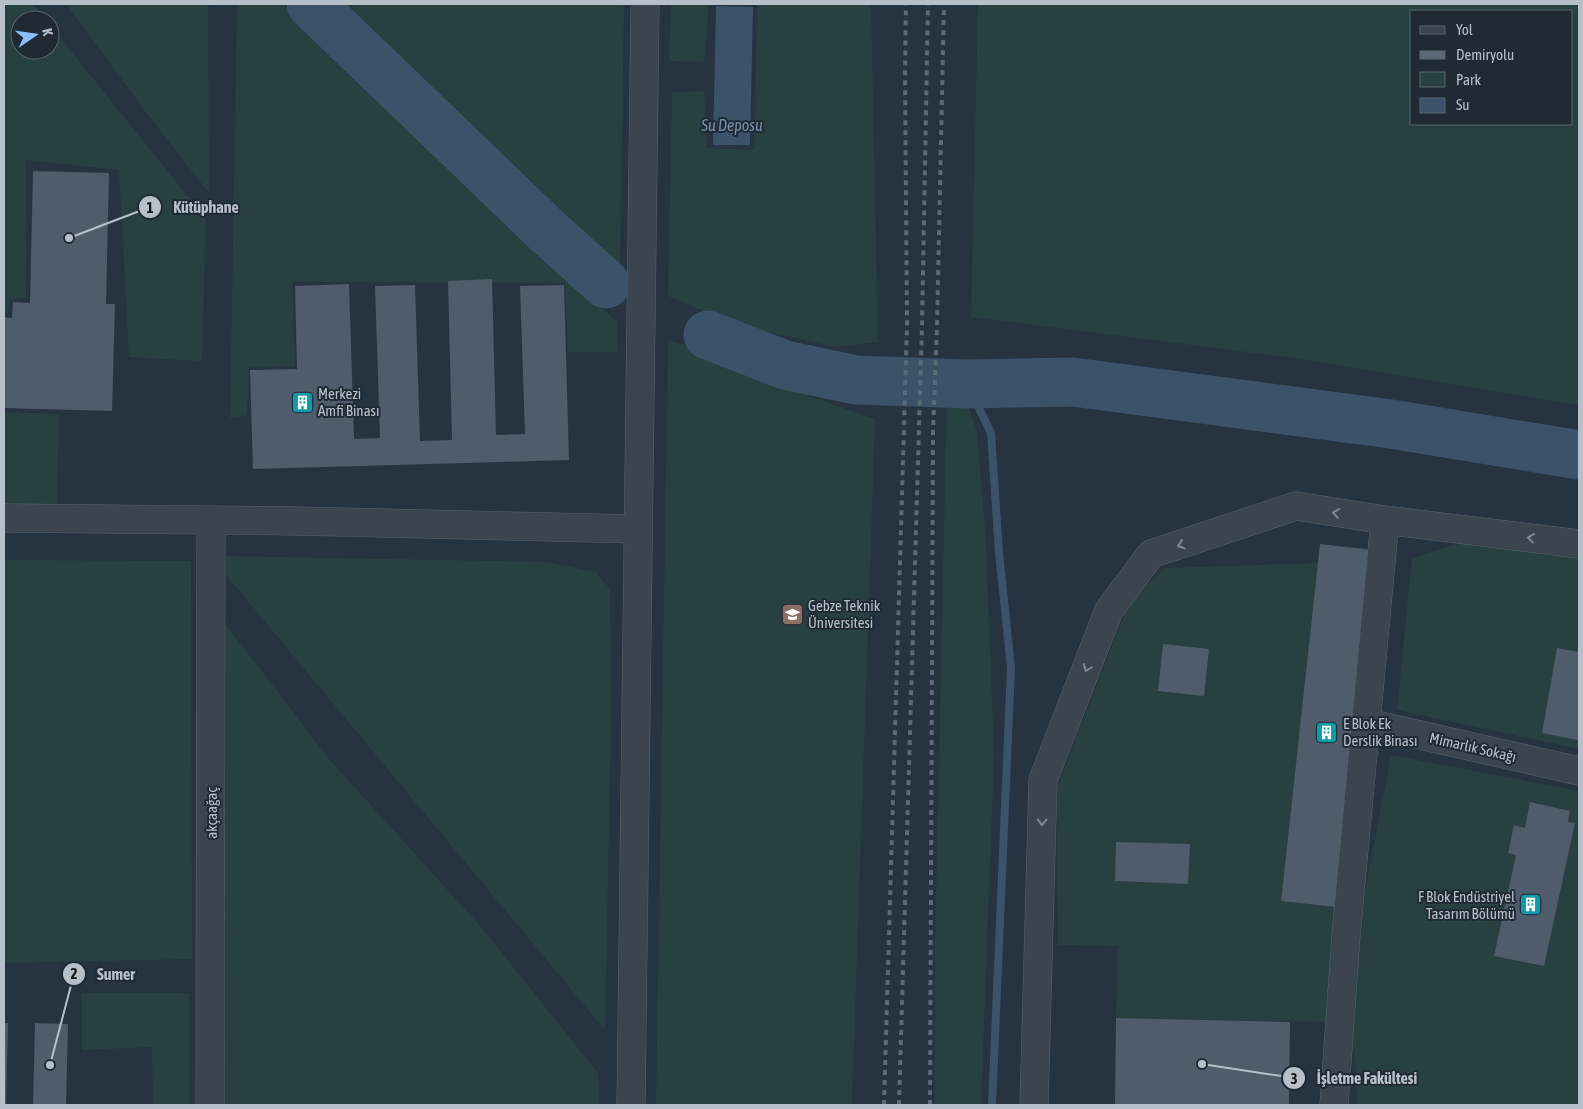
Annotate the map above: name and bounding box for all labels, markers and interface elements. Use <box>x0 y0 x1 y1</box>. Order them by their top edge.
north arrow <box>10 10 60 60</box>
legend <box>1410 10 1573 125</box>
text: Yol <box>1456 21 1473 38</box>
text: K <box>39 27 56 37</box>
text: Demiryolu <box>1456 46 1514 63</box>
text: Park <box>1456 71 1481 88</box>
text: Su <box>1456 96 1470 113</box>
water label: Su Deposu <box>700 116 763 135</box>
callout: Kütüphane <box>138 192 249 223</box>
text: Kütüphane <box>173 198 239 216</box>
text: 1 <box>146 199 154 216</box>
place label: Merkezi Amfi Binası <box>318 385 379 419</box>
building icon: Merkezi Amfi Binası <box>290 390 314 414</box>
one-way arrow <box>1332 508 1341 518</box>
one-way arrow <box>1527 533 1535 544</box>
one-way arrow <box>1177 539 1185 549</box>
place label: Gebze Teknik Üniversitesi <box>808 597 881 631</box>
school or university icon: Gebze Teknik Üniversitesi <box>780 602 804 626</box>
one-way arrow <box>1083 663 1093 672</box>
place label: E Blok Ek Derslik Binası <box>1343 715 1418 749</box>
building icon: E Blok Ek Derslik Binası <box>1315 720 1339 744</box>
street label: Mimarlık Sokağı <box>1428 729 1518 765</box>
street label: akçaağaç <box>203 787 220 839</box>
one-way arrow <box>1037 818 1047 826</box>
place label: F Blok Endüstriyel Tasarım Bölümü <box>1418 888 1515 922</box>
building icon: F Blok Endüstriyel Tasarım Bölümü <box>1519 893 1543 917</box>
callout: Sumer <box>62 959 145 990</box>
text: 2 <box>70 965 78 982</box>
text: Sumer <box>97 965 135 983</box>
callout: İşletme Fakültesi <box>1282 1063 1427 1094</box>
text: İşletme Fakültesi <box>1317 1069 1417 1087</box>
text: 3 <box>1290 1070 1298 1087</box>

